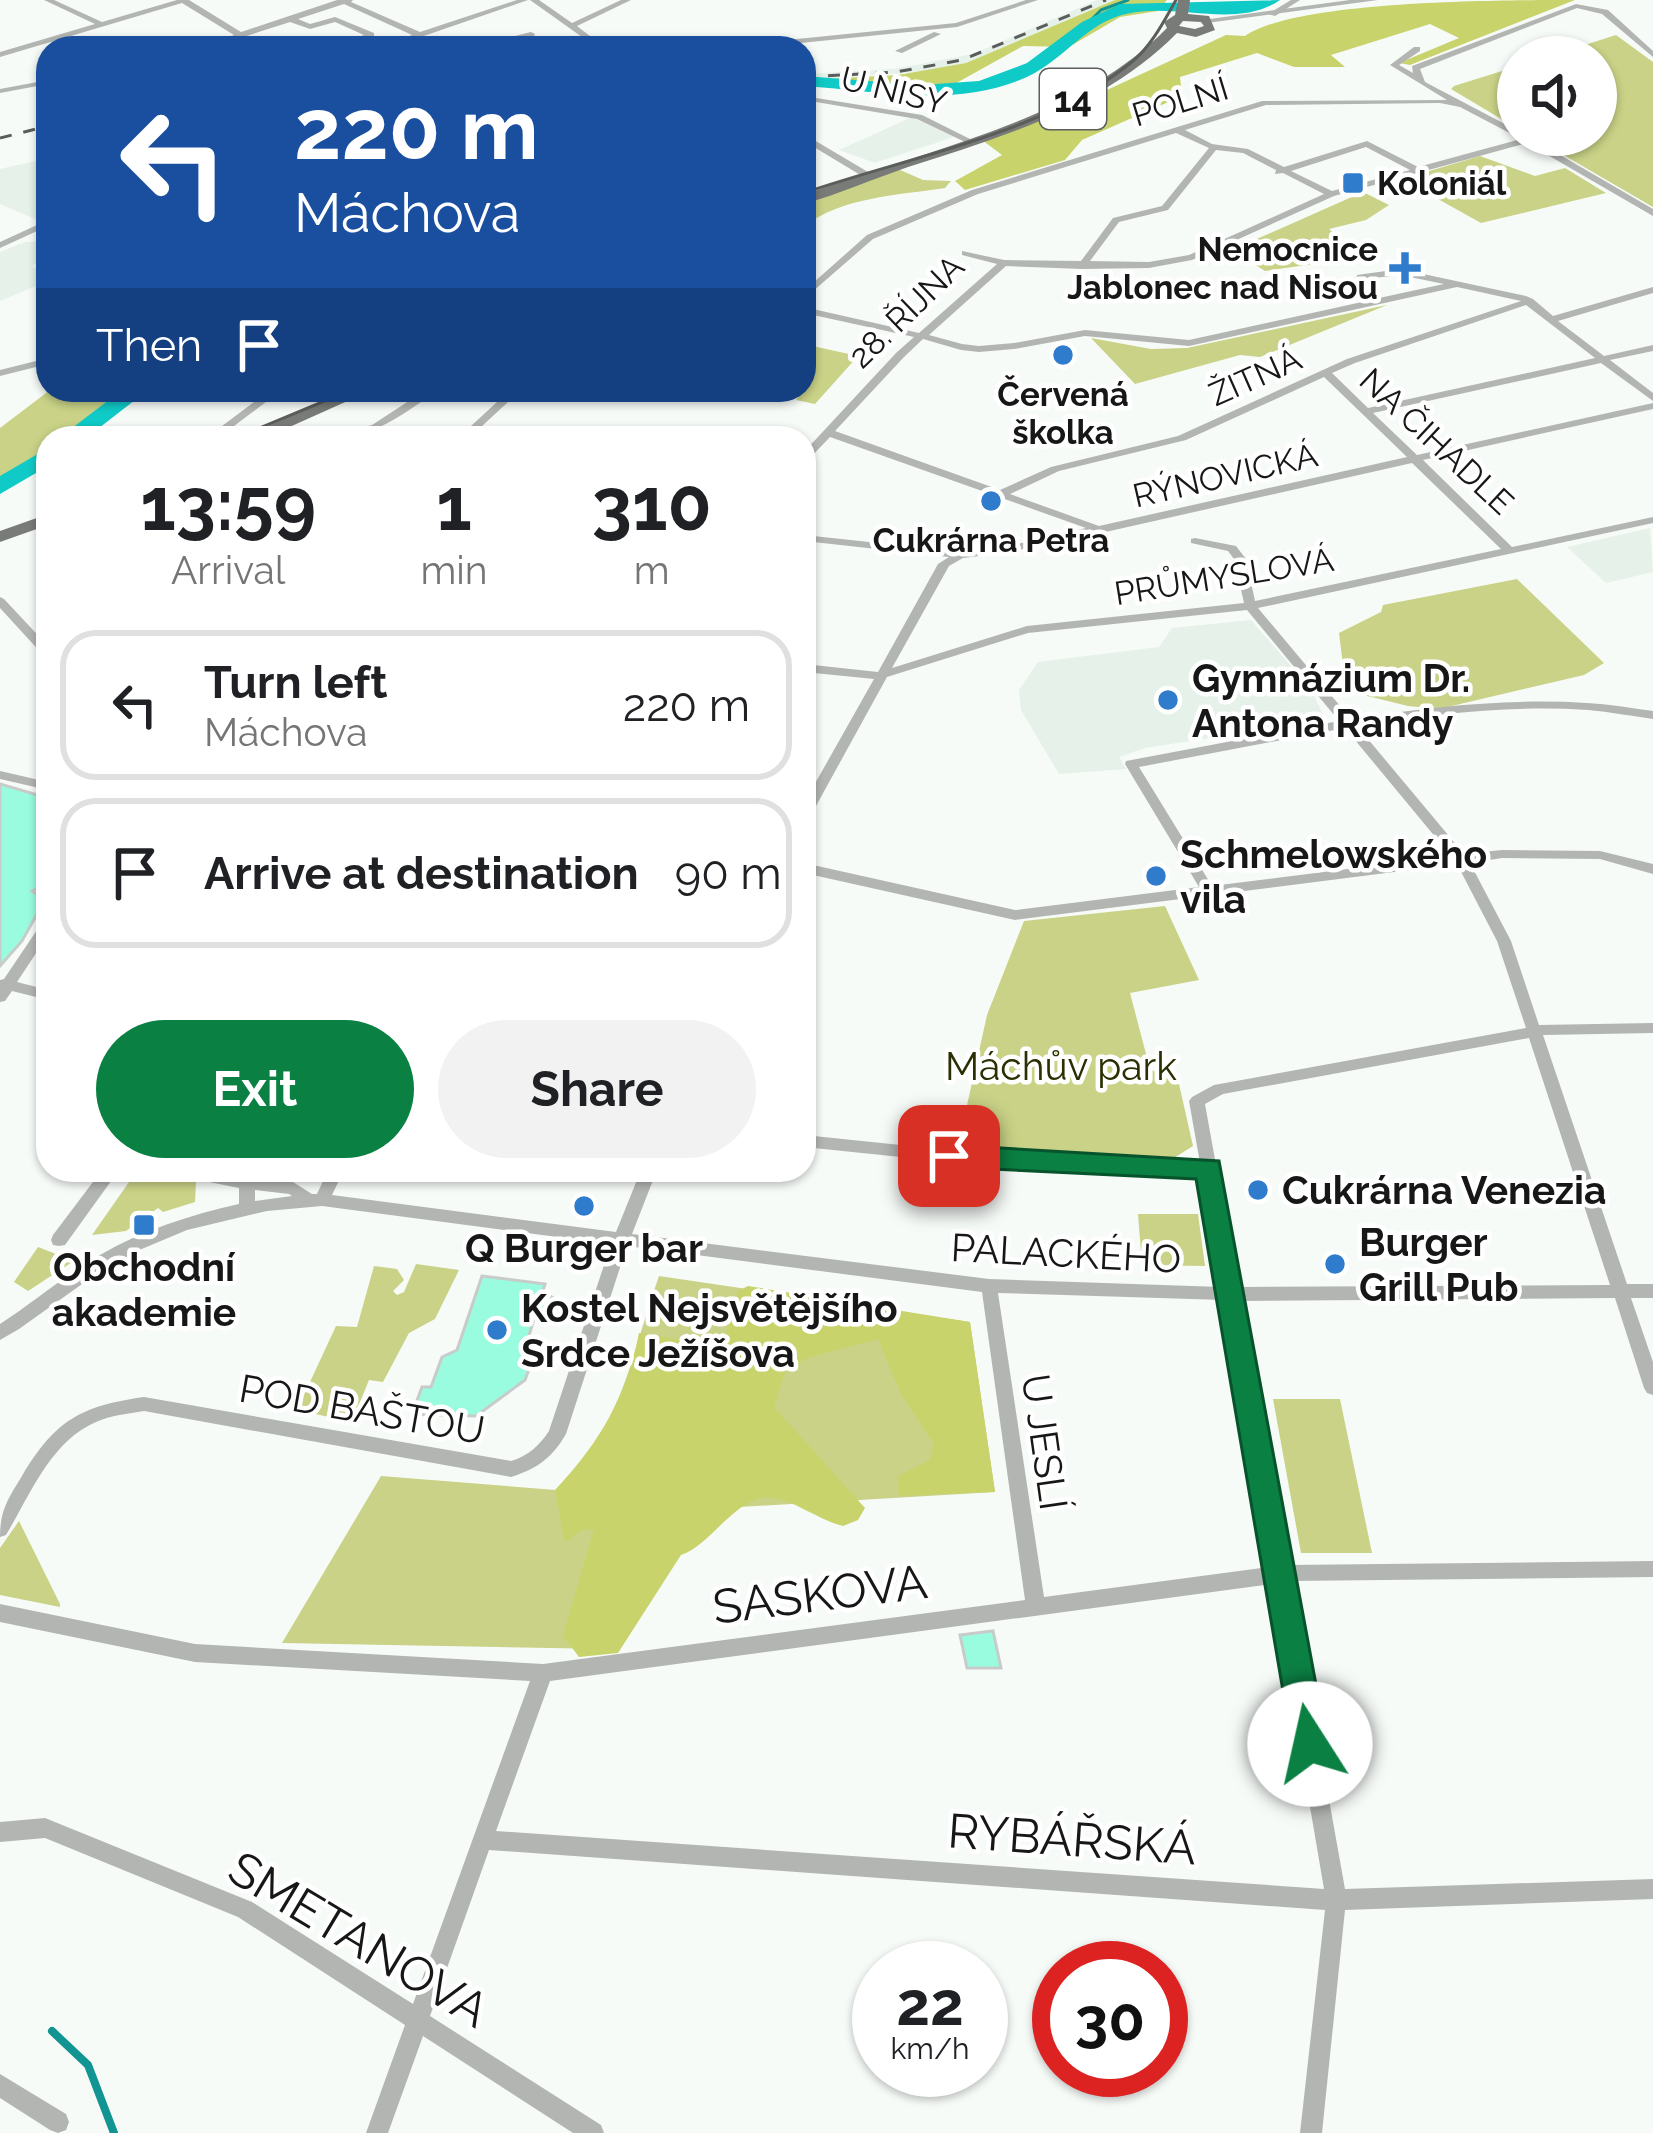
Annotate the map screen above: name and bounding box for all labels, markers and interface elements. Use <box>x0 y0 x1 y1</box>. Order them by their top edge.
map controls <box>1497 36 1617 156</box>
button: sound <box>1497 36 1617 156</box>
street label: U NISY <box>837 59 951 122</box>
street label: POLNÍ <box>1127 68 1233 134</box>
road number: 14 <box>1040 69 1106 129</box>
text: 220 m <box>294 80 539 179</box>
icon: left <box>96 84 252 240</box>
place label: Koloniál <box>1377 164 1507 203</box>
marker: Koloniál <box>1340 170 1366 196</box>
text: Máchova <box>294 181 520 245</box>
place label: Nemocnice Jablonec nad Nisou <box>1067 230 1378 307</box>
street label: 28. ŘÍJNA <box>840 246 972 376</box>
marker: Nemocnice Jablonec nad Nisou <box>1389 252 1421 284</box>
icon: arrive <box>226 312 292 378</box>
text: Then <box>96 319 202 372</box>
street label: ŽITNÁ <box>1203 338 1307 414</box>
marker: Červená školka <box>1050 342 1076 368</box>
street label: NA ČIHADLE <box>1352 360 1522 522</box>
place label: Červená školka <box>997 375 1129 452</box>
street label: RÝNOVICKÁ <box>1129 435 1321 516</box>
text: 13:59 <box>140 462 316 547</box>
text: 1 <box>436 462 472 547</box>
text: 310 <box>592 462 712 547</box>
marker: Cukrárna Petra <box>978 488 1004 514</box>
place label: Cukrárna Petra <box>873 521 1109 560</box>
street label: PRŮMYSLOVÁ <box>1111 539 1337 613</box>
text: Arrival <box>171 547 285 593</box>
text: min <box>420 547 487 593</box>
text: m <box>634 547 670 593</box>
place label: Gymnázium Dr. Antona Randy <box>1192 655 1470 746</box>
text: Turn left <box>204 656 387 709</box>
icon: left <box>102 672 168 738</box>
text: 220 m <box>623 679 750 732</box>
marker: Gymnázium Dr. Antona Randy <box>1155 687 1181 713</box>
text: Máchova <box>204 709 367 755</box>
place label: Schmelowského vila <box>1180 831 1487 922</box>
icon: arrive <box>102 840 168 906</box>
text: Arrive at destination <box>204 847 639 900</box>
text: 90 m <box>675 847 782 900</box>
marker: Schmelowského vila <box>1143 863 1169 889</box>
button: Exit <box>96 1020 414 1158</box>
button: Share <box>438 1020 756 1158</box>
park label: Máchův park <box>945 1043 1177 1089</box>
pin <box>898 1105 1000 1207</box>
icon: arrive <box>916 1123 982 1189</box>
place label: Cukrárna Venezia <box>1282 1167 1606 1213</box>
marker: Cukrárna Venezia <box>1245 1177 1271 1203</box>
marker: Q Burger bar <box>571 1193 597 1219</box>
marker: Obchodní akademie <box>131 1212 157 1238</box>
place label: Burger Grill Pub <box>1359 1219 1518 1310</box>
street label: PALACKÉHO <box>950 1224 1182 1282</box>
place label: Q Burger bar <box>465 1225 703 1271</box>
place label: Obchodní akademie <box>52 1244 236 1335</box>
marker: Burger Grill Pub <box>1322 1251 1348 1277</box>
place label: Kostel Nejsvětějšího Srdce Ježíšova <box>521 1285 898 1376</box>
marker: Kostel Nejsvětějšího Srdce Ježíšova <box>484 1317 510 1343</box>
street label: POD BAŠTOU <box>236 1364 488 1453</box>
street label: U JESLÍ <box>1013 1371 1077 1513</box>
street label: SASKOVA <box>710 1553 930 1635</box>
position arrow <box>1247 1681 1373 1807</box>
street label: RYBÁŘSKÁ <box>946 1801 1198 1876</box>
street label: SMETANOVA <box>219 1840 499 2038</box>
speed limit sign: 30 <box>1032 1941 1188 2097</box>
text: 22 <box>896 1969 964 2039</box>
text: km/h <box>890 2031 970 2066</box>

